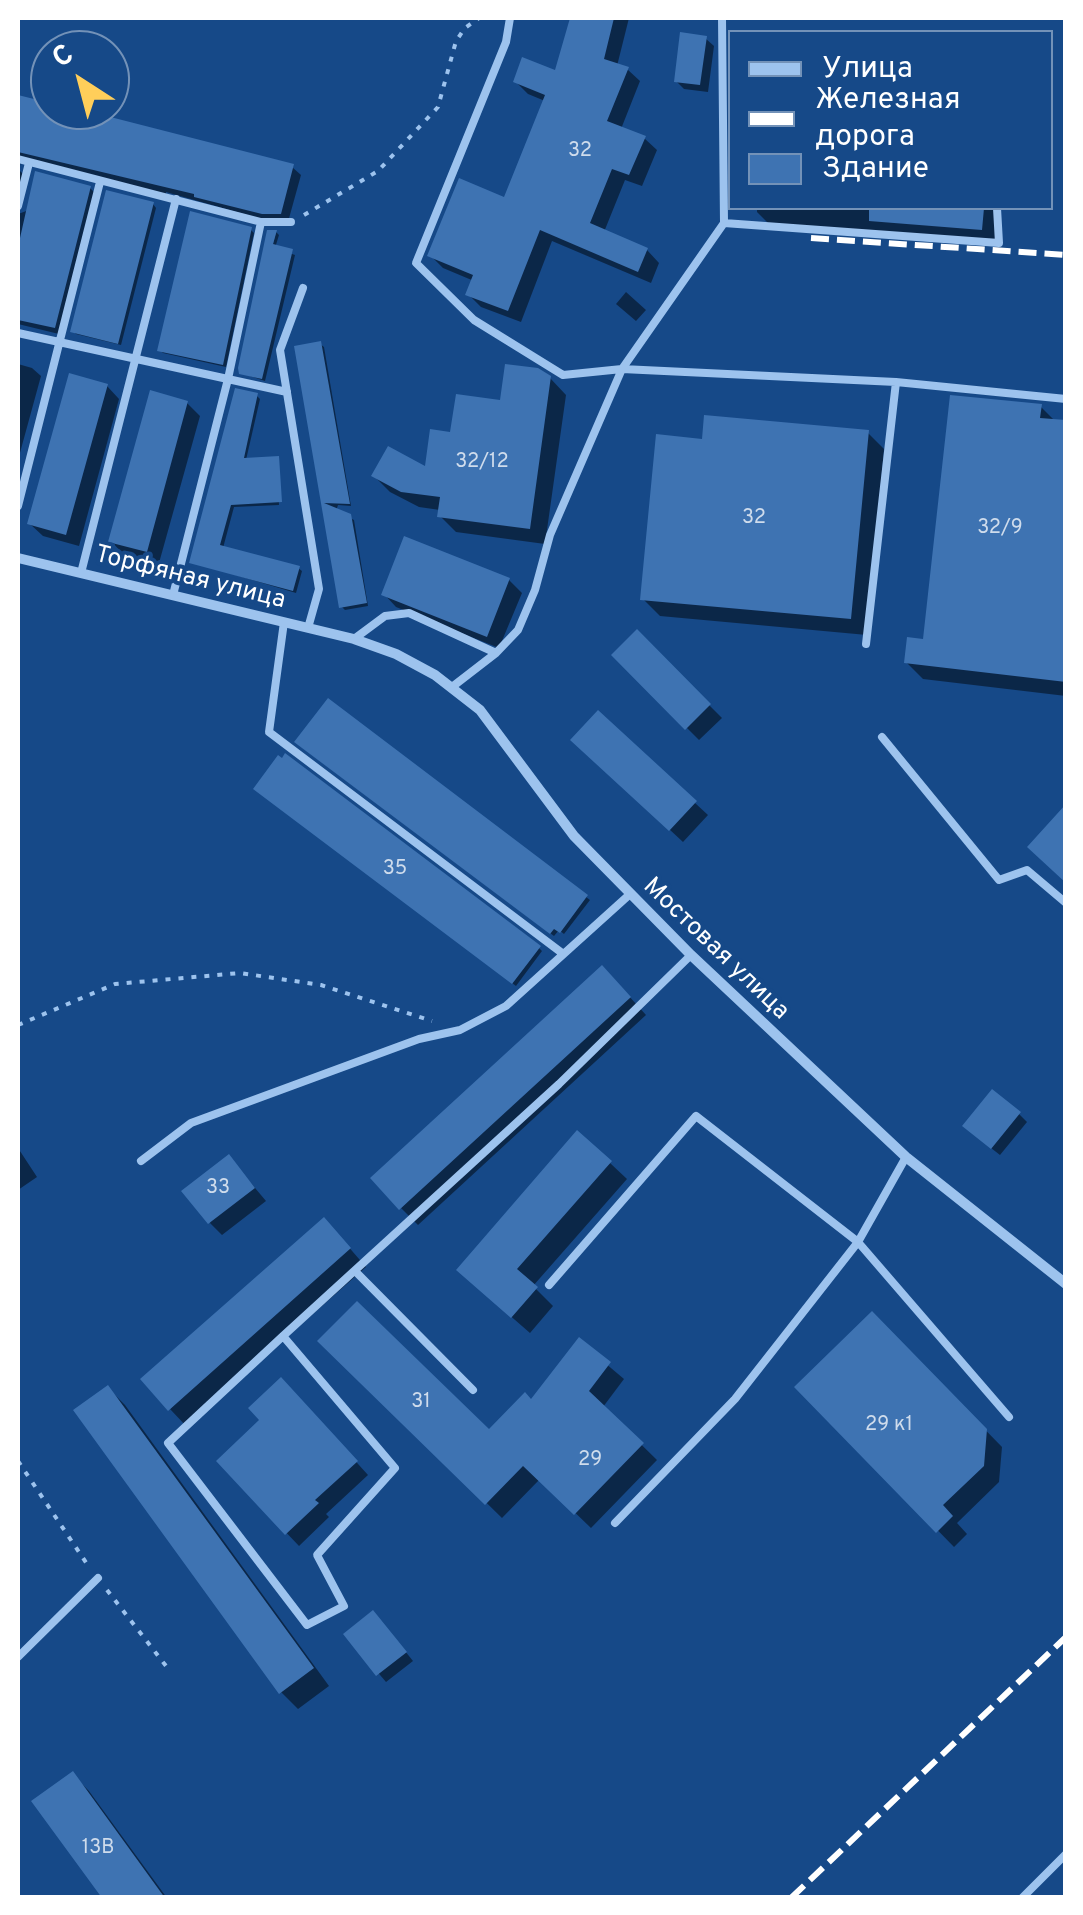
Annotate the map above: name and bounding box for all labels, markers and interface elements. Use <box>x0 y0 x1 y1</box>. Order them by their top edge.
north arrow <box>30 30 130 130</box>
legend <box>728 30 1053 210</box>
text: С <box>46 38 81 77</box>
text: Улица <box>822 51 913 88</box>
text: Железная дорога <box>815 82 961 156</box>
house number: 32 <box>568 140 592 164</box>
text: Здание <box>822 151 929 188</box>
house number: 32/12 <box>455 451 509 475</box>
house number: 32 <box>742 507 766 531</box>
house number: 32/9 <box>977 517 1023 541</box>
street label: Торфяная улица <box>92 541 288 617</box>
house number: 35 <box>383 858 407 882</box>
street label: Мостовая улица <box>636 873 794 1027</box>
house number: 33 <box>206 1177 230 1201</box>
house number: 31 <box>411 1391 431 1415</box>
house number: 29 к1 <box>865 1414 913 1438</box>
house number: 29 <box>578 1449 602 1473</box>
house number: 13В <box>82 1837 114 1861</box>

